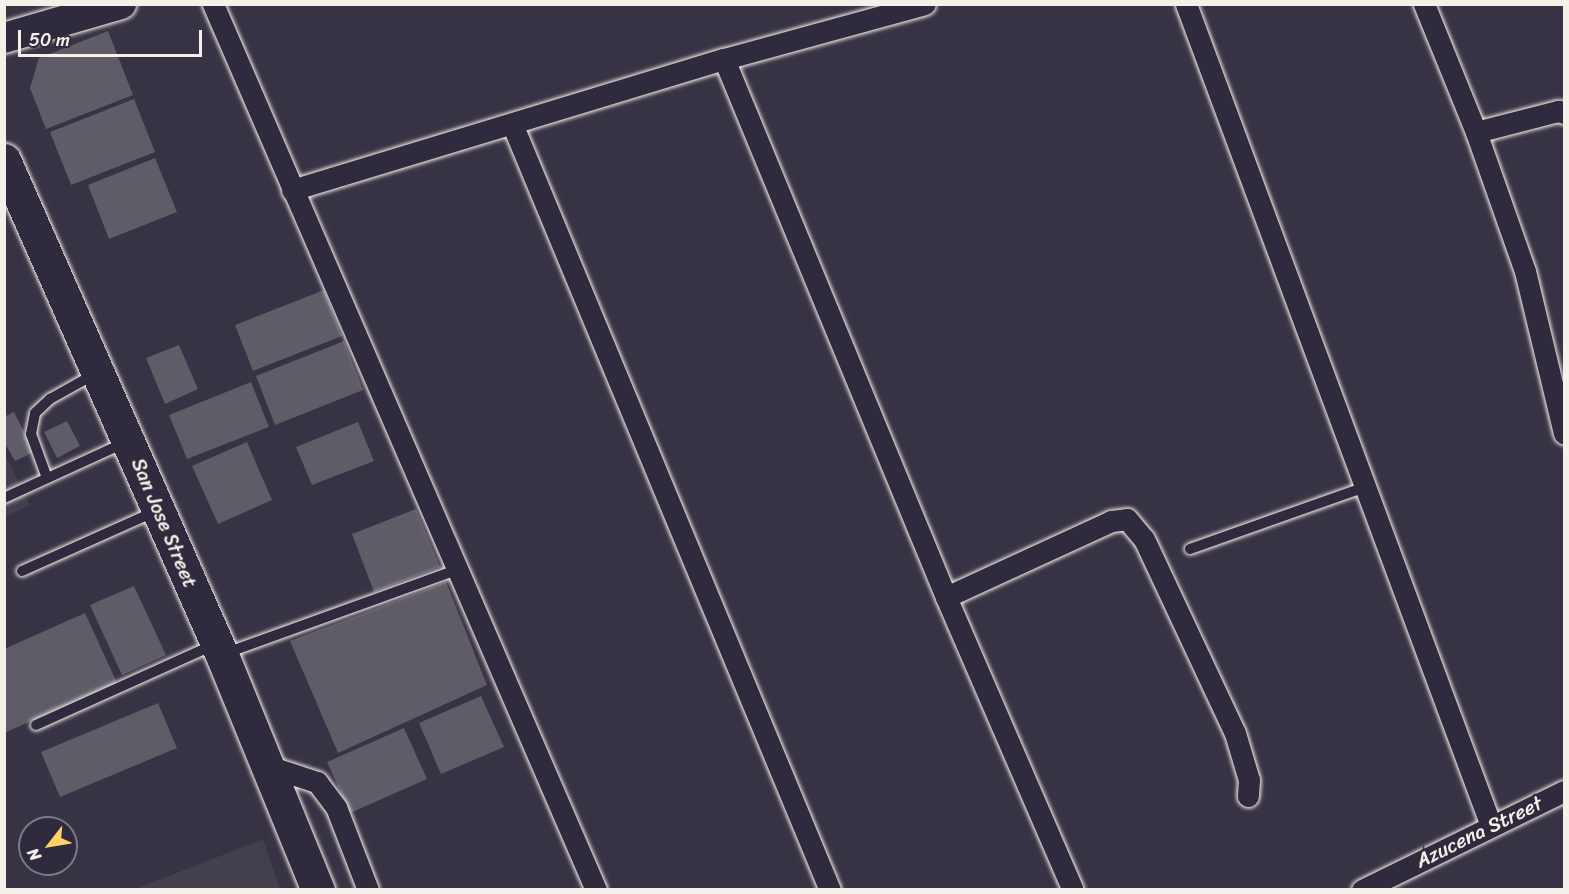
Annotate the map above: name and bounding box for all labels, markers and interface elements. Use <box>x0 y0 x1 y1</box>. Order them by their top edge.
scale bar <box>21 18 206 56</box>
text: 50 m <box>29 24 70 56</box>
street label: San Jose Street <box>125 453 203 593</box>
street label: Azucena Street <box>1412 791 1546 873</box>
north arrow <box>18 816 78 876</box>
text: N <box>19 842 49 867</box>

